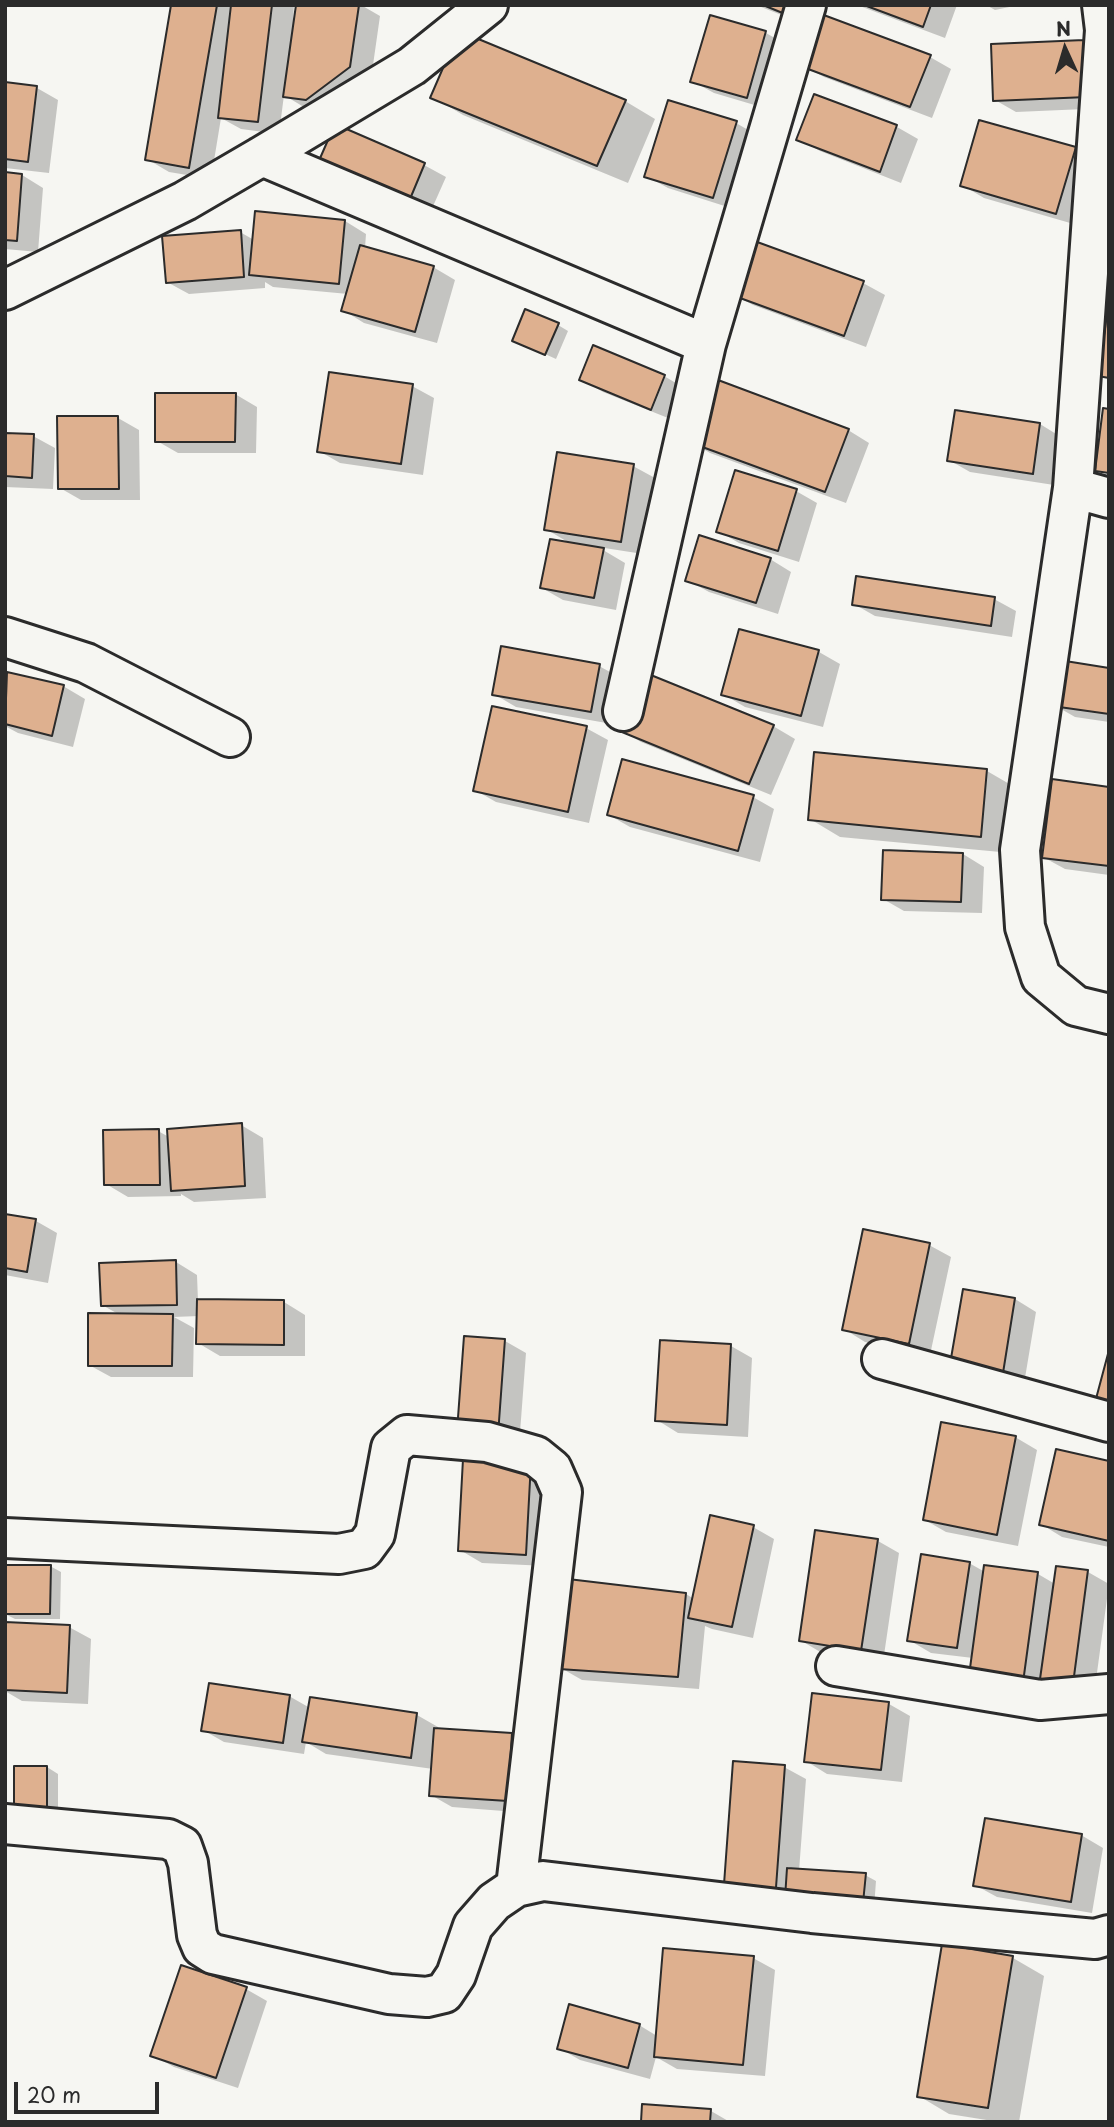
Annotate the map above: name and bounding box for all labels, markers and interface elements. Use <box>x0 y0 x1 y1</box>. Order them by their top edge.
north arrow <box>1030 14 1100 84</box>
text: N <box>1055 14 1072 43</box>
scale bar <box>18 2068 163 2112</box>
text: 20 m <box>27 2078 81 2110</box>

